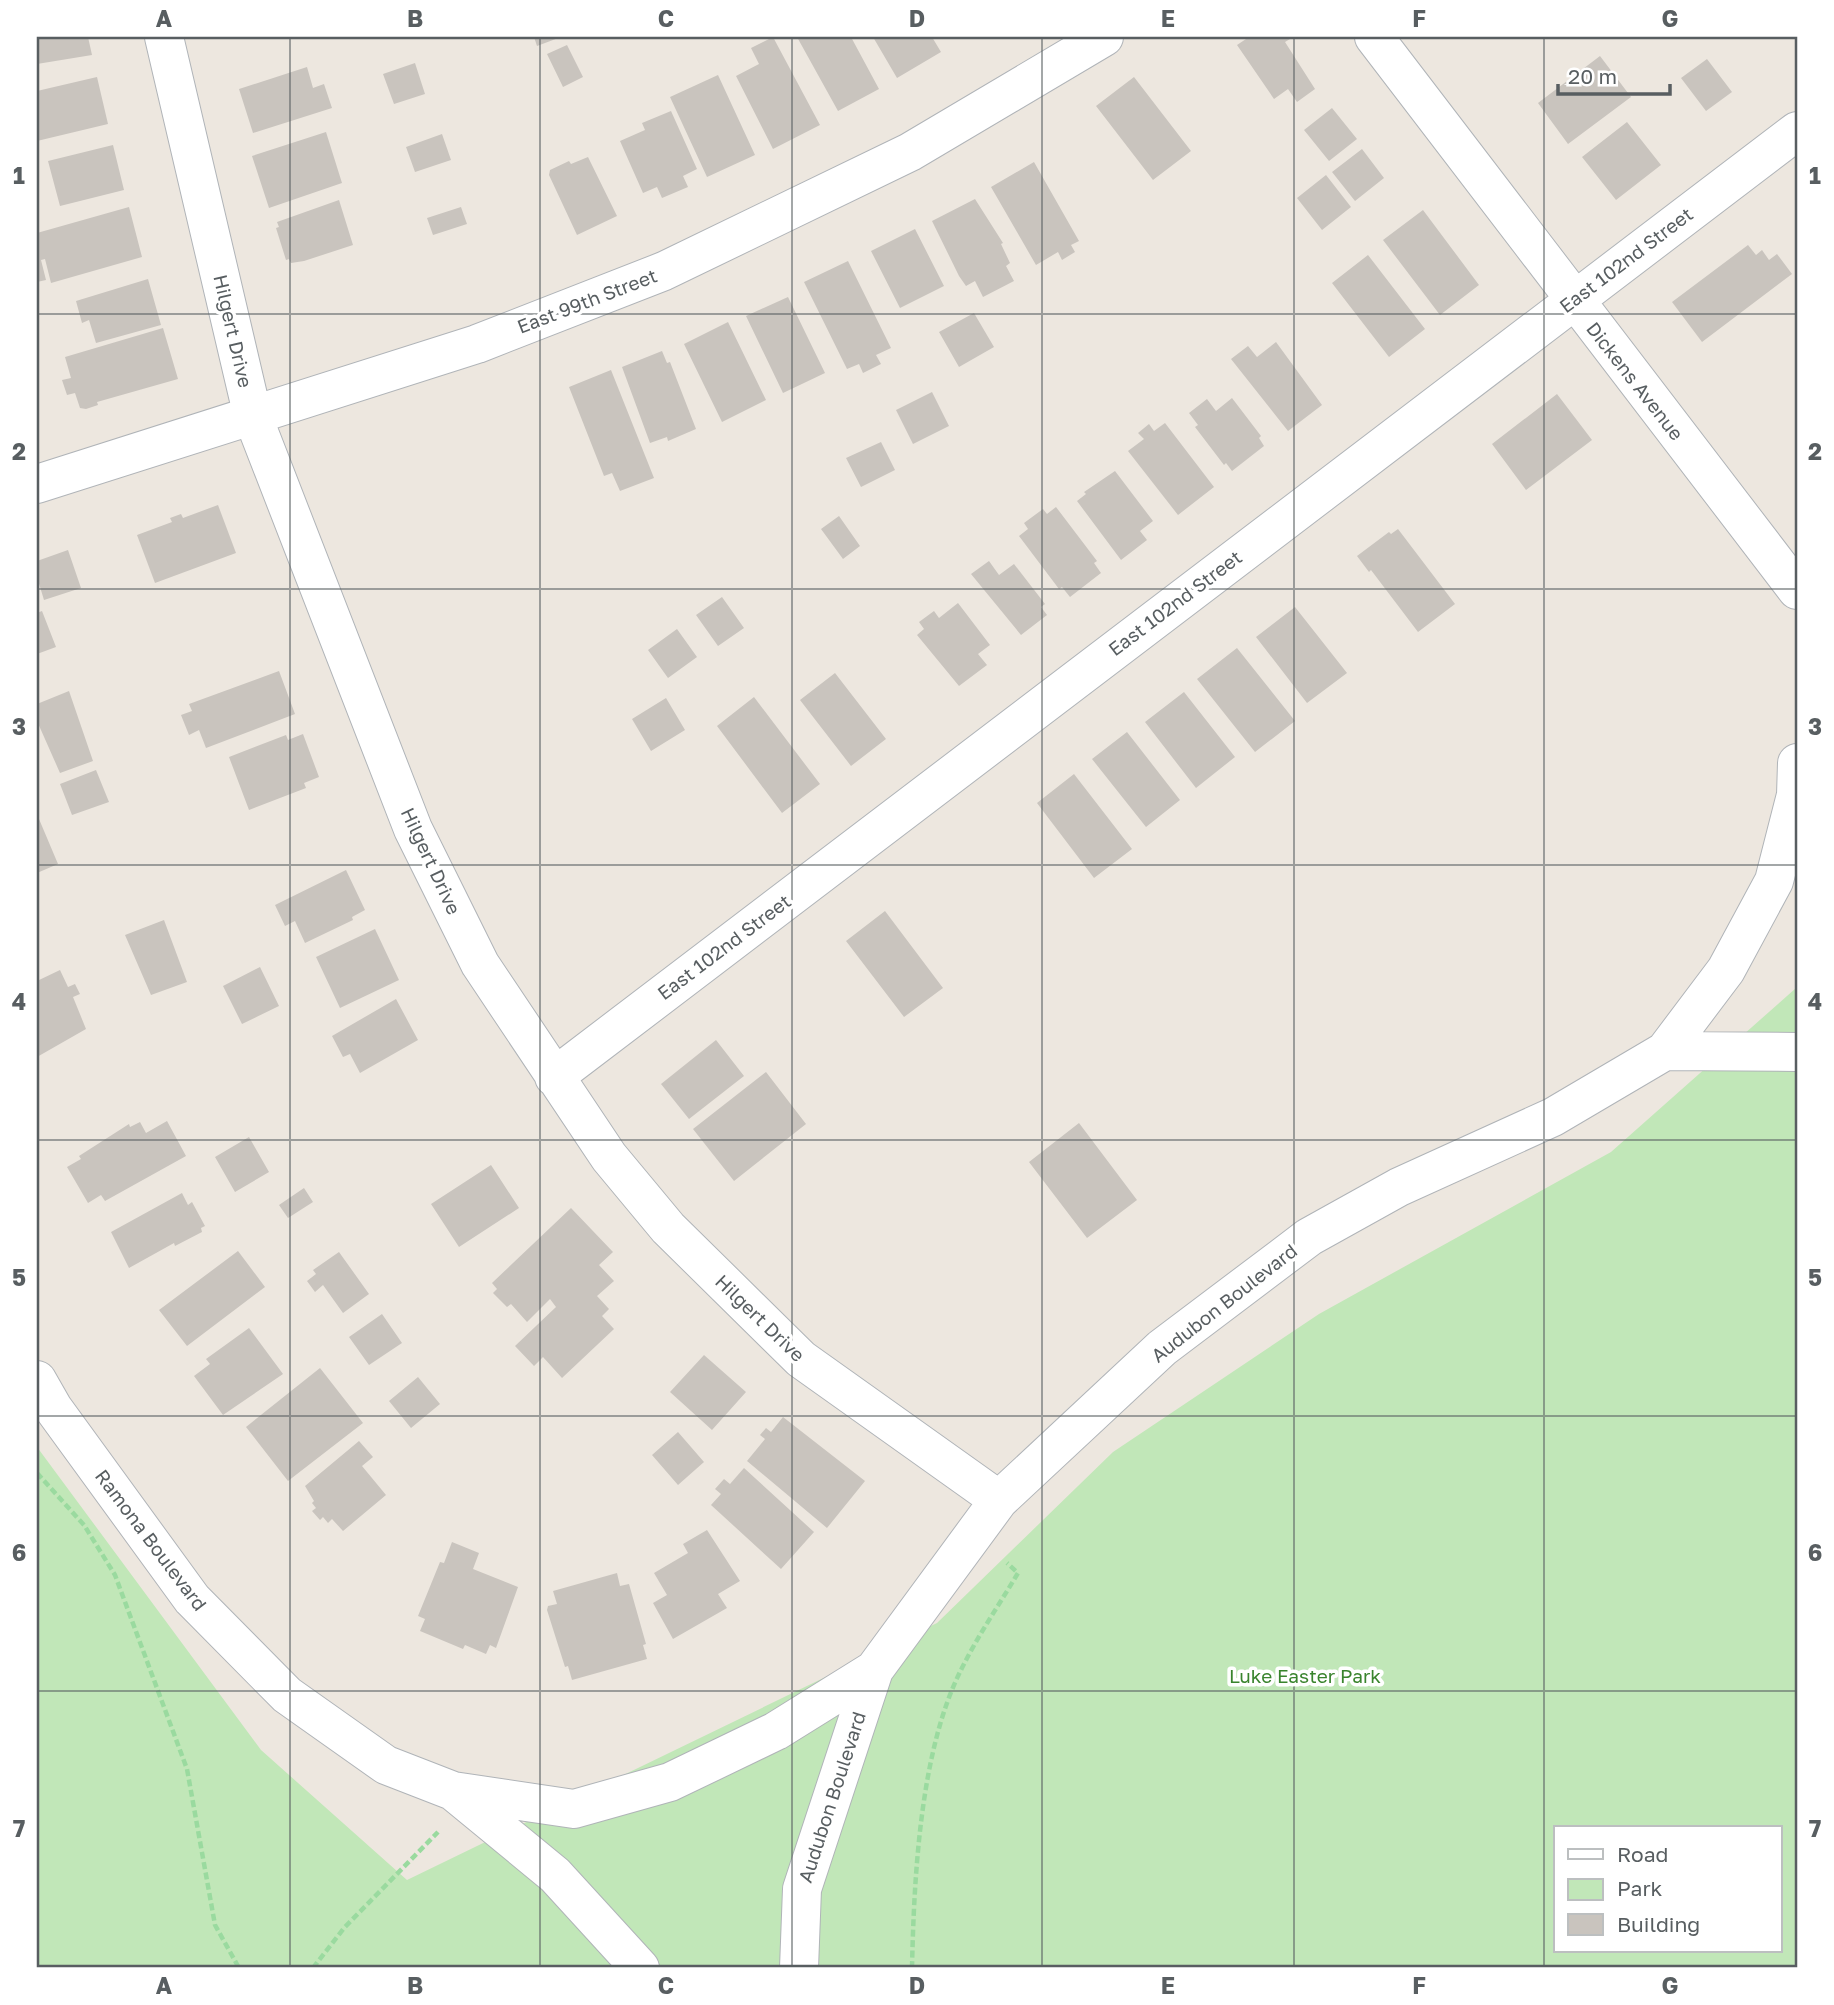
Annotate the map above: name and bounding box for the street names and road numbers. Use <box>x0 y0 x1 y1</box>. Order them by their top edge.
street label: East 102nd Street <box>1555 202 1697 317</box>
street label: East 99th Street <box>514 263 660 338</box>
street label: Hilgert Drive <box>209 272 258 390</box>
street label: Dickens Avenue <box>1582 317 1689 444</box>
street label: East 102nd Street <box>1104 545 1246 660</box>
street label: Hilgert Drive <box>397 804 466 918</box>
street label: East 102nd Street <box>653 889 795 1004</box>
street label: Audubon Boulevard <box>1146 1239 1301 1367</box>
street label: Hilgert Drive <box>711 1269 810 1366</box>
street label: Ramona Boulevard <box>91 1465 212 1615</box>
street label: Audubon Boulevard <box>793 1708 870 1885</box>

